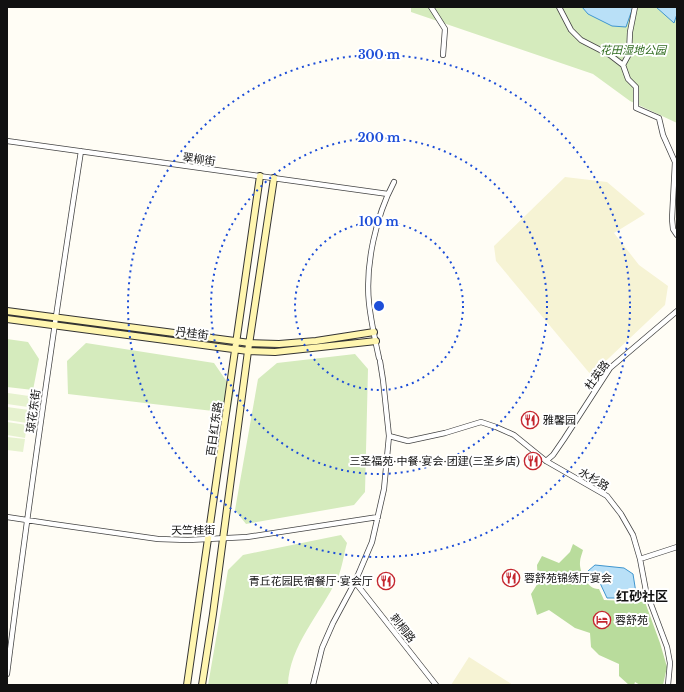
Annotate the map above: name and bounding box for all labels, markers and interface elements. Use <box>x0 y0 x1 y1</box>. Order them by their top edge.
park label: 花田湿地公园 <box>600 43 668 57</box>
text: 300 m <box>358 47 401 62</box>
text: 200 m <box>358 130 401 145</box>
street label: 翠柳街 <box>182 150 216 168</box>
text: 100 m <box>359 214 400 229</box>
centre of rings <box>372 299 386 313</box>
street label: 丹桂街 <box>175 324 209 342</box>
street label: 杜英路 <box>582 358 612 392</box>
street label: 琼花东街 <box>23 388 43 434</box>
street label: 百日红东路 <box>203 401 225 457</box>
restaurant icon: 雅馨园 <box>520 410 540 430</box>
place label: 雅馨园 <box>543 413 576 427</box>
restaurant icon: 三圣福苑·中餐·宴会·团建(三圣乡店) <box>523 451 543 471</box>
place label: 三圣福苑·中餐·宴会·团建(三圣乡店) <box>349 454 520 468</box>
street label: 水杉路 <box>576 465 612 493</box>
street label: 天竺桂街 <box>171 523 215 537</box>
restaurant icon: 蓉舒苑锦绣厅宴会 <box>501 568 521 588</box>
restaurant icon: 青丘花园民宿餐厅·宴会厅 <box>376 571 396 591</box>
place label: 蓉舒苑锦绣厅宴会 <box>524 571 612 585</box>
place label: 青丘花园民宿餐厅·宴会厅 <box>249 574 373 588</box>
district label: 红砂社区 <box>616 588 668 605</box>
hotel icon: 蓉舒苑 <box>592 610 612 630</box>
street label: 刺桐路 <box>387 611 419 645</box>
place label: 蓉舒苑 <box>615 613 648 627</box>

